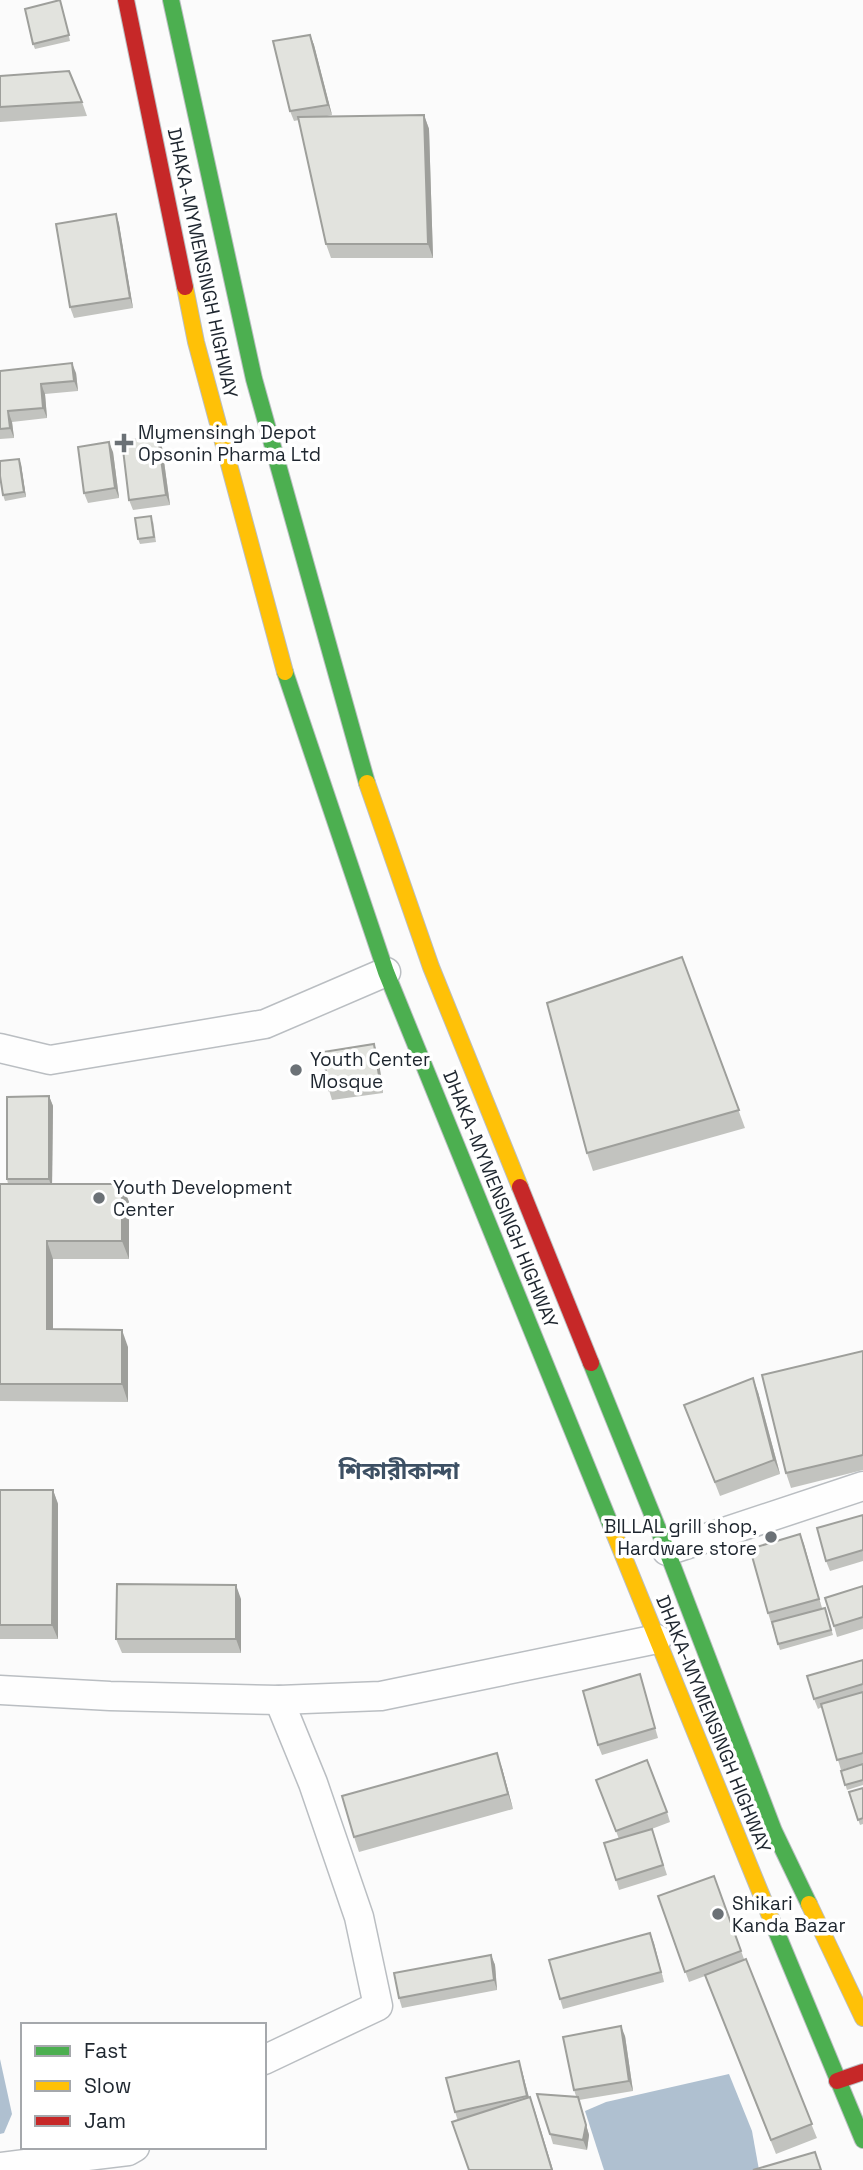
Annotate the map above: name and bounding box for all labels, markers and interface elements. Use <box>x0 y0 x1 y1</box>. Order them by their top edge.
street label: DHAKA-MYMENSINGH HIGHWAY <box>162 126 244 401</box>
place label: Mymensingh Depot Opsonin Pharma Ltd <box>138 420 321 467</box>
marker: Mymensingh Depot Opsonin Pharma Ltd <box>116 435 132 451</box>
place label: Youth Center Mosque <box>310 1047 430 1094</box>
marker: Youth Center Mosque <box>288 1062 304 1078</box>
street label: DHAKA-MYMENSINGH HIGHWAY <box>437 1067 564 1332</box>
place label: Youth Development Center <box>113 1175 293 1222</box>
marker: Youth Development Center <box>91 1190 107 1206</box>
district label: শিকারীকান্দা <box>338 1456 460 1486</box>
place label: BILLAL grill shop, Hardware store <box>604 1514 757 1561</box>
marker: BILLAL grill shop, Hardware store <box>763 1529 779 1545</box>
street label: DHAKA-MYMENSINGH HIGHWAY <box>650 1592 777 1857</box>
place label: Shikari Kanda Bazar <box>732 1891 846 1938</box>
marker: Shikari Kanda Bazar <box>710 1906 726 1922</box>
legend <box>21 2023 266 2149</box>
text: Fast <box>84 2037 128 2064</box>
text: Slow <box>84 2072 132 2099</box>
text: Jam <box>84 2107 126 2134</box>

